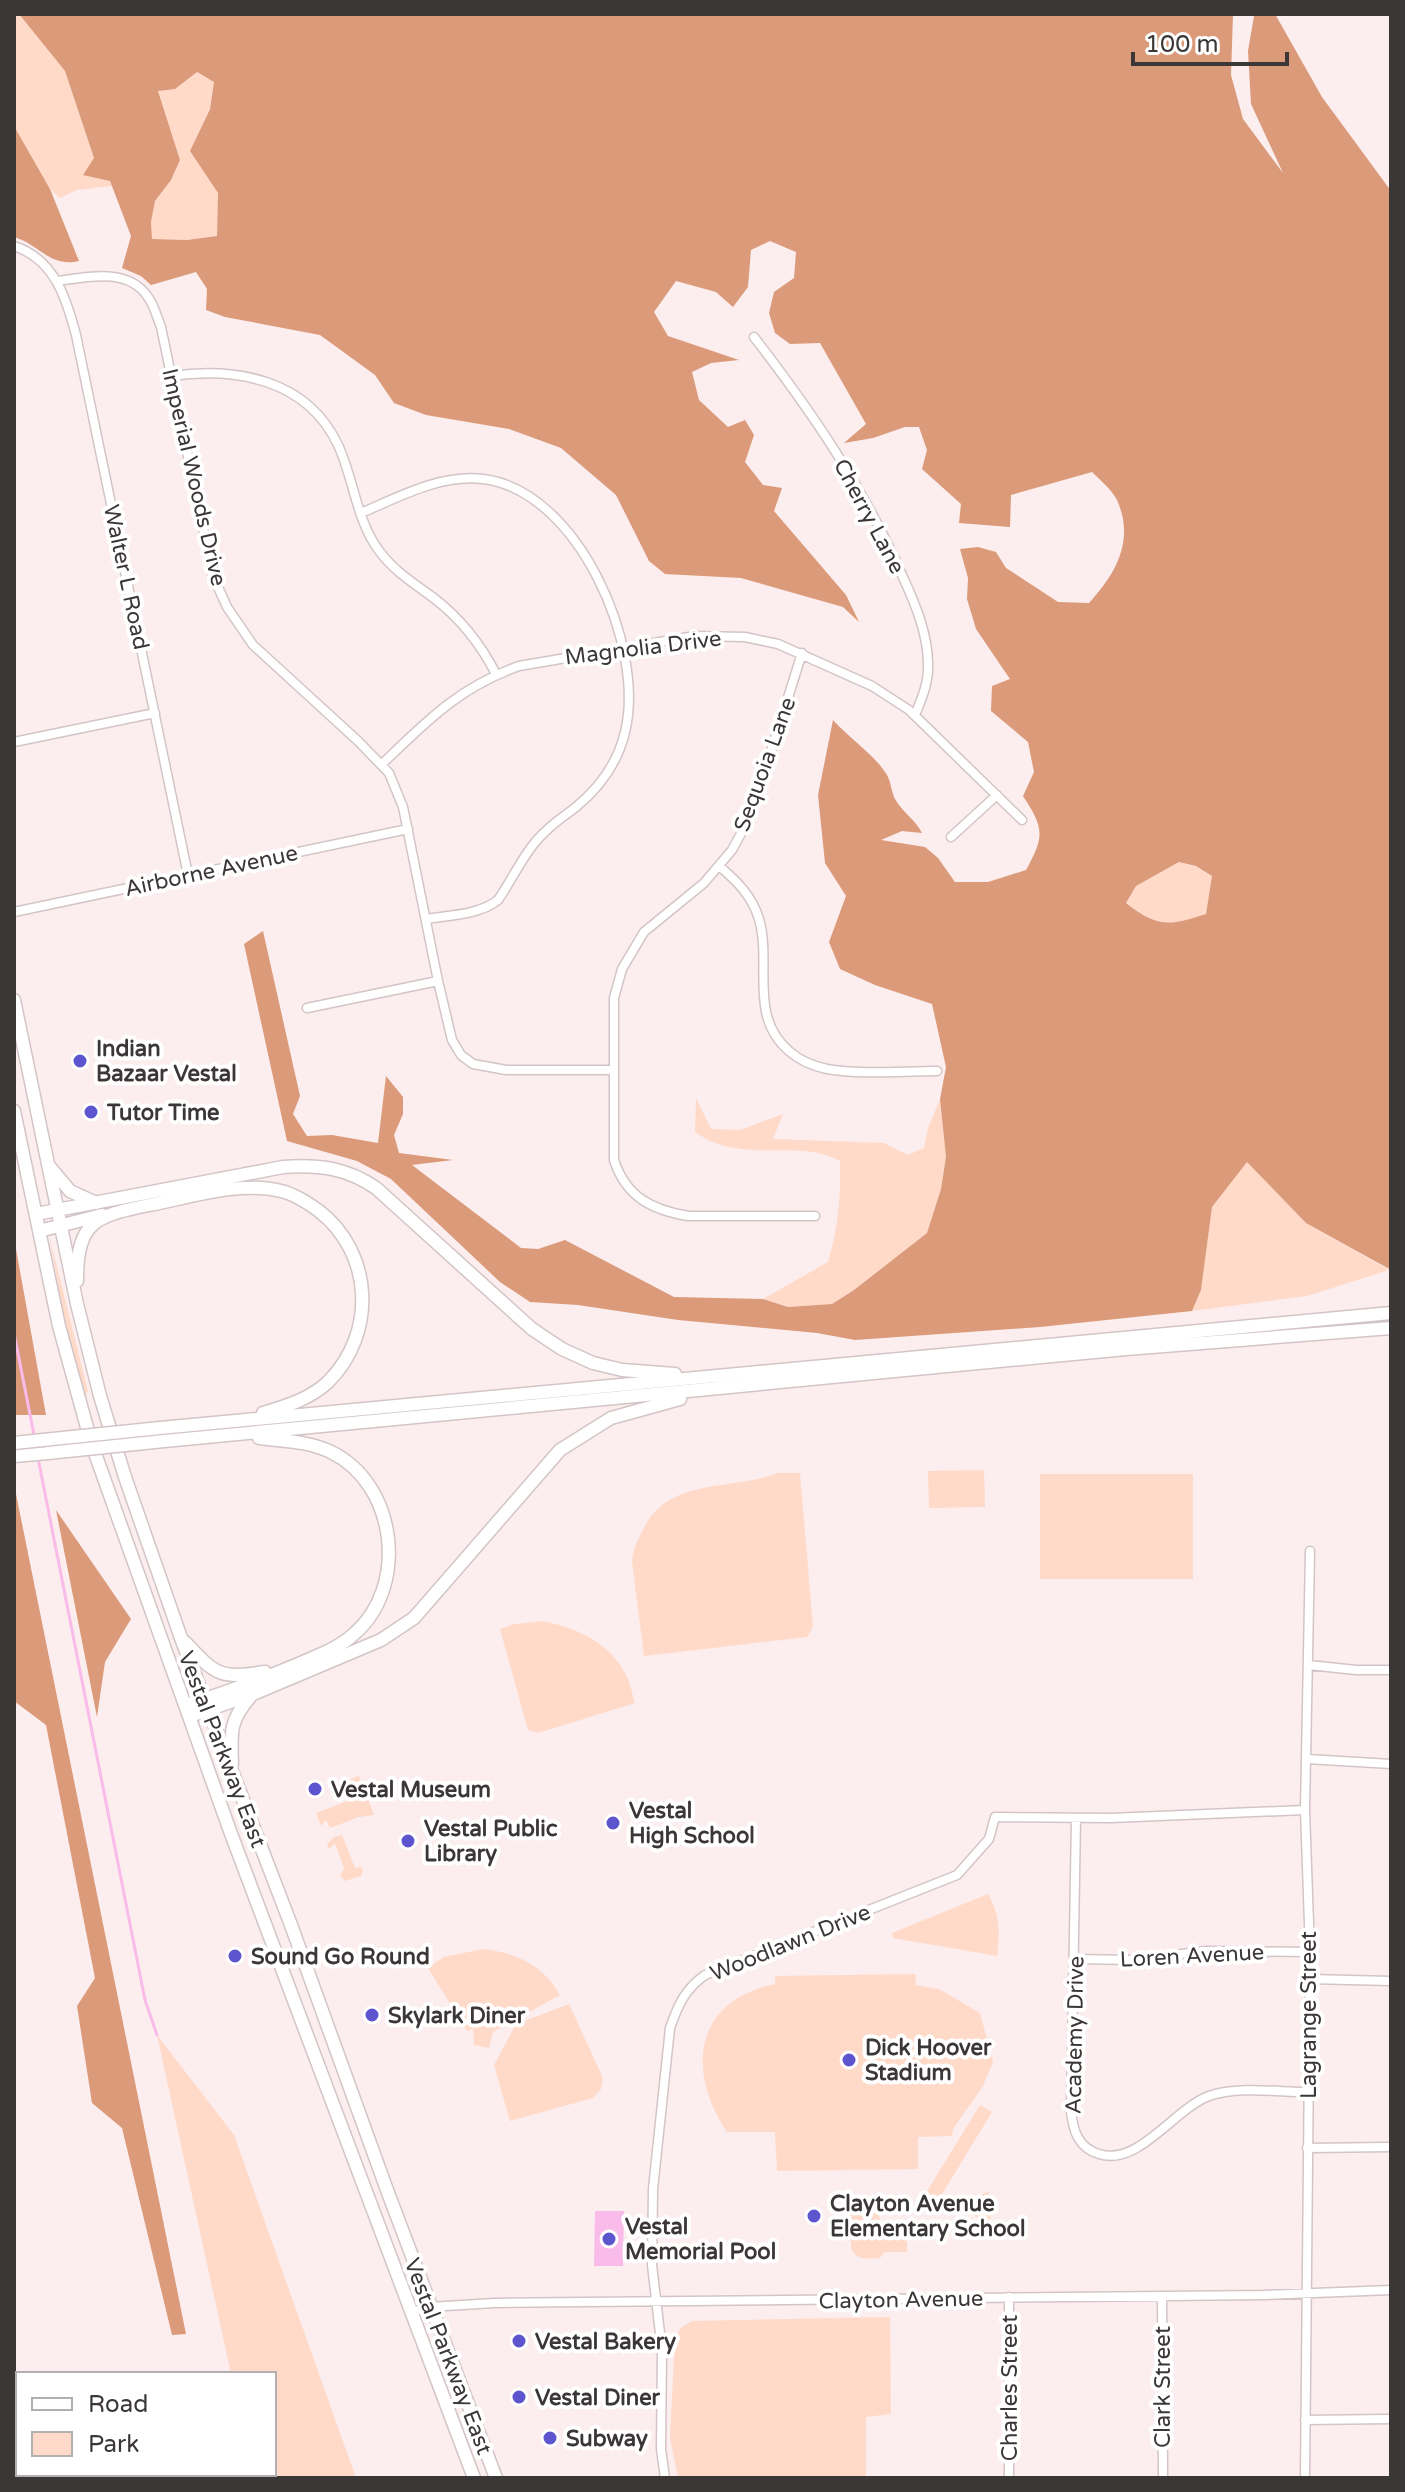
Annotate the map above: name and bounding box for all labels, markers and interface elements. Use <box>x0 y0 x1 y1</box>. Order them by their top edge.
scale bar <box>1133 16 1287 66</box>
text: 100 m <box>1145 30 1219 59</box>
street label: Imperial Woods Drive <box>156 366 232 589</box>
street label: Cherry Lane <box>828 455 910 578</box>
street label: Walter L Road <box>98 502 154 652</box>
street label: Magnolia Drive <box>563 625 723 670</box>
street label: Sequoia Lane <box>729 694 801 835</box>
street label: Airborne Avenue <box>122 840 300 902</box>
place label: Indian Bazaar Vestal <box>96 1036 237 1087</box>
marker: Indian Bazaar Vestal <box>71 1052 89 1070</box>
place label: Tutor Time <box>106 1100 220 1126</box>
marker: Tutor Time <box>82 1103 100 1121</box>
street label: Vestal Parkway East <box>173 1648 271 1851</box>
place label: Vestal Museum <box>331 1777 491 1803</box>
marker: Vestal Museum <box>306 1780 324 1798</box>
place label: Vestal High School <box>629 1798 755 1849</box>
marker: Vestal High School <box>604 1814 622 1832</box>
place label: Vestal Public Library <box>424 1816 558 1867</box>
marker: Vestal Public Library <box>399 1832 417 1850</box>
street label: Woodlawn Drive <box>707 1899 874 1987</box>
street label: Lagrange Street <box>1296 1931 1322 2099</box>
street label: Loren Avenue <box>1119 1939 1265 1973</box>
place label: Sound Go Round <box>251 1944 430 1970</box>
marker: Sound Go Round <box>226 1947 244 1965</box>
street label: Academy Drive <box>1061 1956 1089 2114</box>
place label: Skylark Diner <box>388 2003 526 2029</box>
marker: Skylark Diner <box>363 2006 381 2024</box>
place label: Dick Hoover Stadium <box>865 2035 992 2086</box>
marker: Dick Hoover Stadium <box>840 2051 858 2069</box>
place label: Clayton Avenue Elementary School <box>830 2191 1025 2242</box>
marker: Clayton Avenue Elementary School <box>805 2207 823 2225</box>
place label: Vestal Memorial Pool <box>625 2214 776 2265</box>
marker: Vestal Memorial Pool <box>600 2230 618 2248</box>
street label: Vestal Parkway East <box>399 2255 497 2458</box>
street label: Clayton Avenue <box>818 2286 984 2314</box>
street label: Charles Street <box>997 2315 1023 2461</box>
street label: Clark Street <box>1150 2326 1176 2448</box>
place label: Vestal Bakery <box>535 2329 676 2355</box>
marker: Vestal Bakery <box>510 2332 528 2350</box>
legend <box>16 2372 276 2476</box>
place label: Vestal Diner <box>535 2385 661 2411</box>
marker: Vestal Diner <box>510 2388 528 2406</box>
text: Road <box>88 2390 148 2419</box>
place label: Subway <box>566 2426 648 2452</box>
marker: Subway <box>541 2429 559 2447</box>
text: Park <box>88 2430 139 2459</box>

